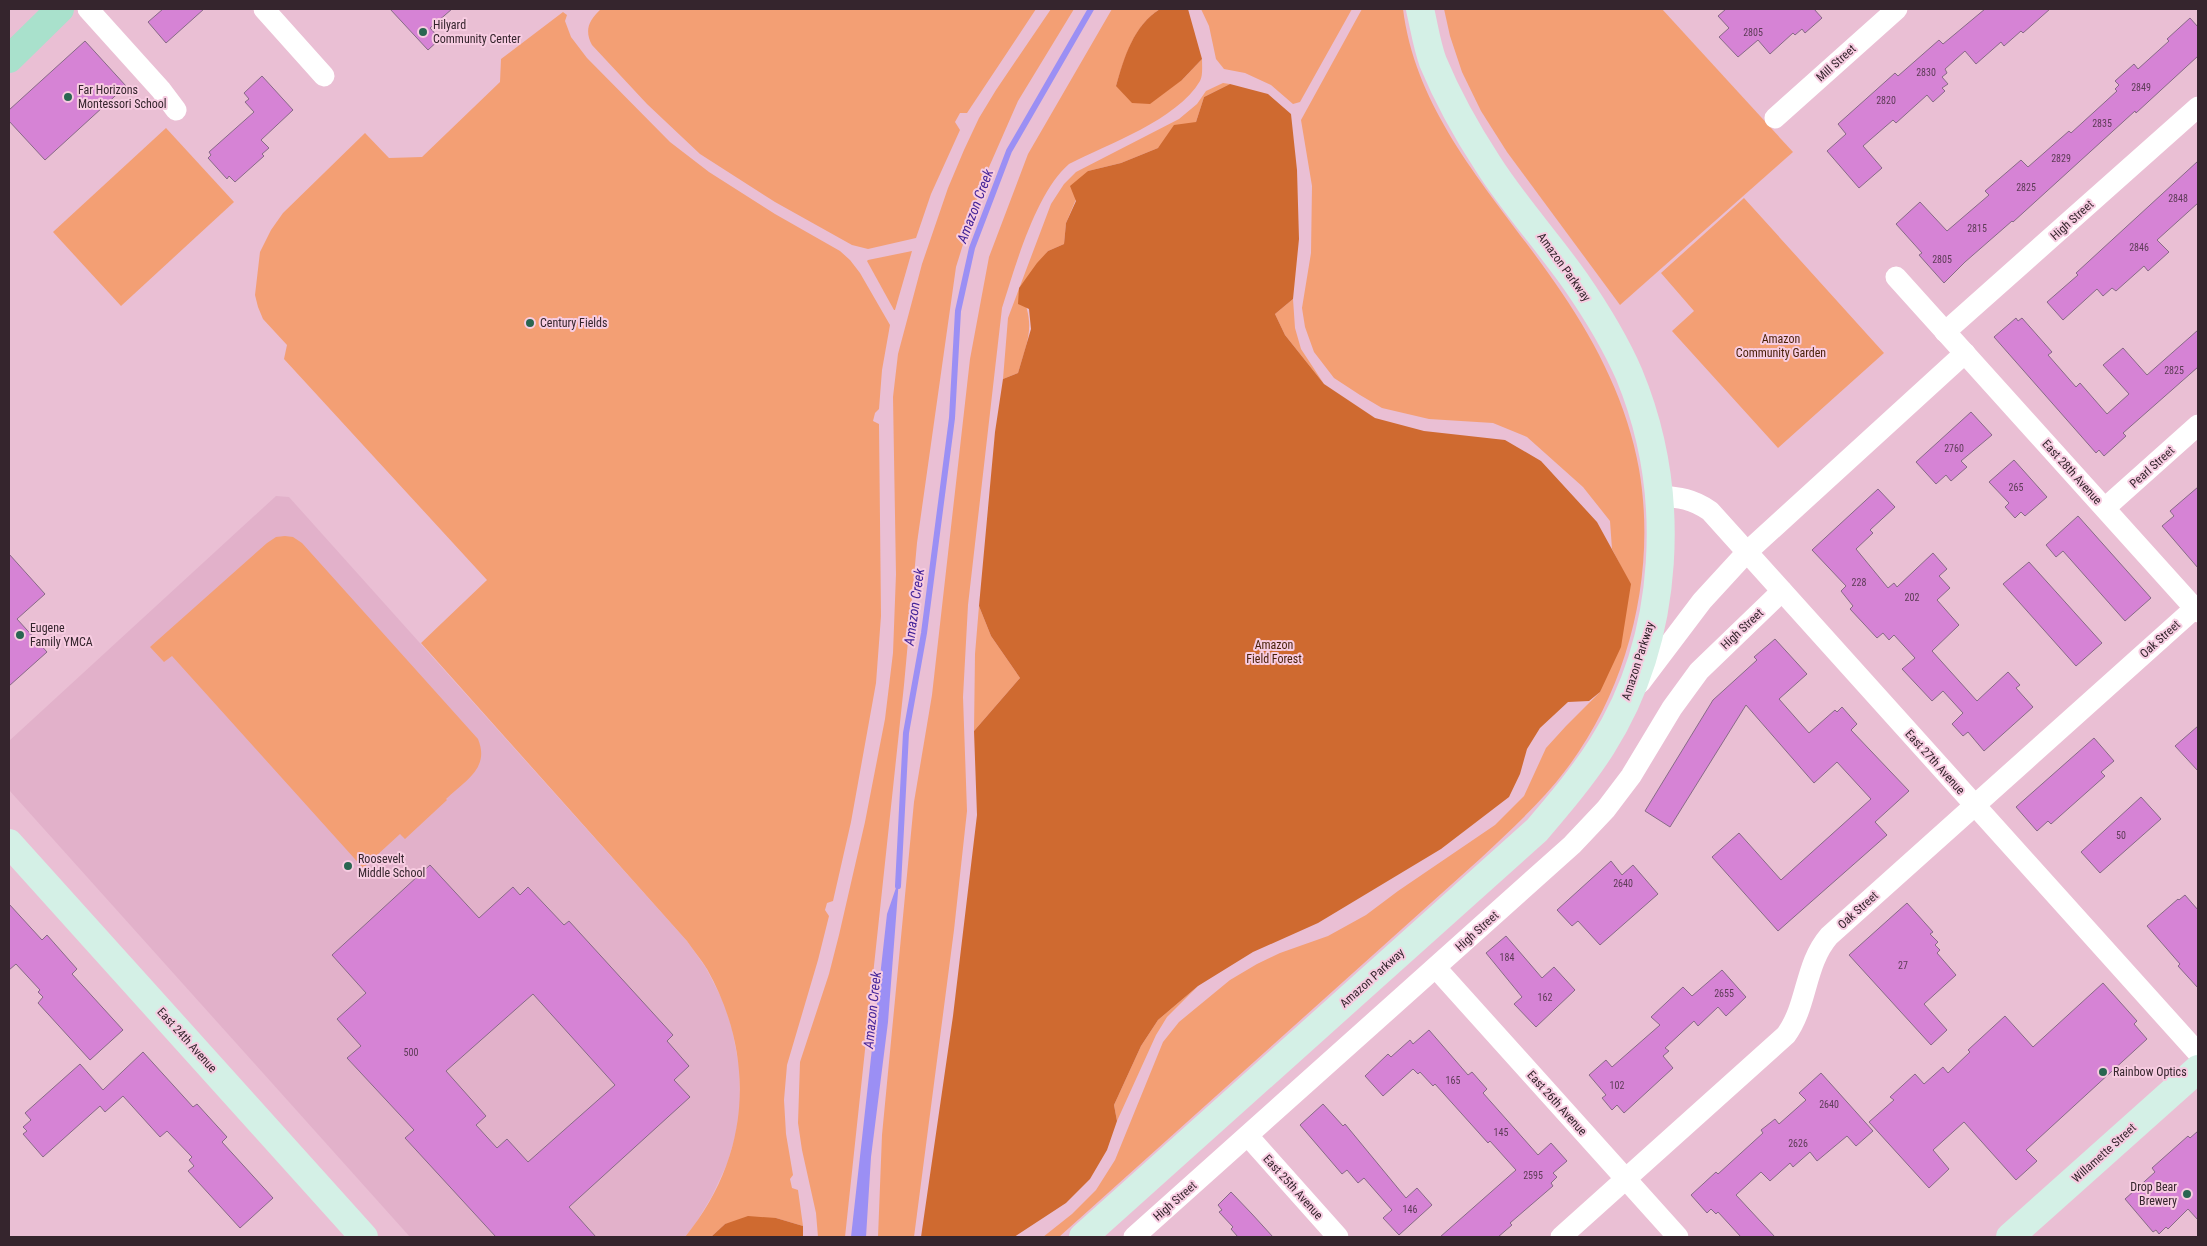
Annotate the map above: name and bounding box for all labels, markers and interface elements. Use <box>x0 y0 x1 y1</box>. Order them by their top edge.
place label: Hilyard Community Center <box>433 18 521 46</box>
marker: Hilyard Community Center <box>417 26 429 38</box>
house number: 2805 <box>1743 27 1763 38</box>
street label: Mill Street <box>1813 41 1859 84</box>
house number: 2830 <box>1916 67 1936 78</box>
house number: 2849 <box>2131 82 2151 93</box>
place label: Far Horizons Montessori School <box>78 83 167 111</box>
marker: Far Horizons Montessori School <box>62 91 74 103</box>
house number: 2820 <box>1876 95 1896 106</box>
house number: 2835 <box>2092 118 2112 129</box>
house number: 2829 <box>2051 153 2071 164</box>
water label: Amazon Creek <box>953 166 997 246</box>
house number: 2825 <box>2016 182 2036 193</box>
house number: 2848 <box>2168 193 2188 204</box>
street label: High Street <box>2048 197 2097 243</box>
house number: 2815 <box>1967 223 1987 234</box>
street label: Amazon Parkway <box>1534 230 1594 304</box>
house number: 2846 <box>2129 242 2149 253</box>
house number: 2805 <box>1932 254 1952 265</box>
place label: Century Fields <box>540 316 607 330</box>
marker: Century Fields <box>524 317 536 329</box>
park label: Amazon Community Garden <box>1736 332 1826 360</box>
house number: 2825 <box>2164 365 2184 376</box>
street label: East 28th Avenue <box>2039 437 2105 507</box>
house number: 2760 <box>1944 443 1964 454</box>
street label: Pearl Street <box>2127 443 2178 491</box>
house number: 265 <box>2009 482 2023 493</box>
water label: Amazon Creek <box>901 567 927 647</box>
house number: 228 <box>1852 577 1866 588</box>
house number: 202 <box>1905 592 1919 603</box>
street label: High Street <box>1718 606 1766 652</box>
street label: Oak Street <box>2137 617 2183 661</box>
street label: Amazon Parkway <box>1619 620 1657 702</box>
place label: Eugene Family YMCA <box>30 621 93 649</box>
marker: Eugene Family YMCA <box>14 629 26 641</box>
park label: Amazon Field Forest <box>1246 638 1302 666</box>
street label: East 27th Avenue <box>1902 727 1968 797</box>
house number: 50 <box>2116 830 2126 841</box>
place label: Roosevelt Middle School <box>358 852 425 880</box>
marker: Roosevelt Middle School <box>342 860 354 872</box>
house number: 2640 <box>1613 878 1633 889</box>
street label: Oak Street <box>1835 888 1881 932</box>
street label: High Street <box>1453 908 1502 954</box>
street label: Amazon Parkway <box>1337 946 1407 1010</box>
house number: 184 <box>1500 952 1514 963</box>
house number: 27 <box>1898 960 1908 971</box>
water label: Amazon Creek <box>860 970 884 1050</box>
house number: 2655 <box>1714 988 1734 999</box>
house number: 162 <box>1538 992 1552 1003</box>
street label: East 24th Avenue <box>154 1005 220 1075</box>
house number: 500 <box>404 1047 418 1058</box>
place label: Rainbow Optics <box>2113 1065 2187 1079</box>
marker: Rainbow Optics <box>2097 1066 2109 1078</box>
street label: East 26th Avenue <box>1524 1068 1590 1138</box>
house number: 165 <box>1446 1075 1460 1086</box>
house number: 102 <box>1610 1080 1624 1091</box>
house number: 2640 <box>1819 1099 1839 1110</box>
street label: Willamette Street <box>2069 1120 2139 1185</box>
house number: 145 <box>1494 1127 1508 1138</box>
house number: 2626 <box>1788 1138 1808 1149</box>
street label: East 25th Avenue <box>1260 1152 1326 1222</box>
house number: 2595 <box>1523 1170 1543 1181</box>
street label: High Street <box>1150 1178 1200 1224</box>
place label: Drop Bear Brewery <box>2130 1180 2177 1208</box>
marker: Drop Bear Brewery <box>2181 1188 2193 1200</box>
house number: 146 <box>1403 1204 1417 1215</box>

